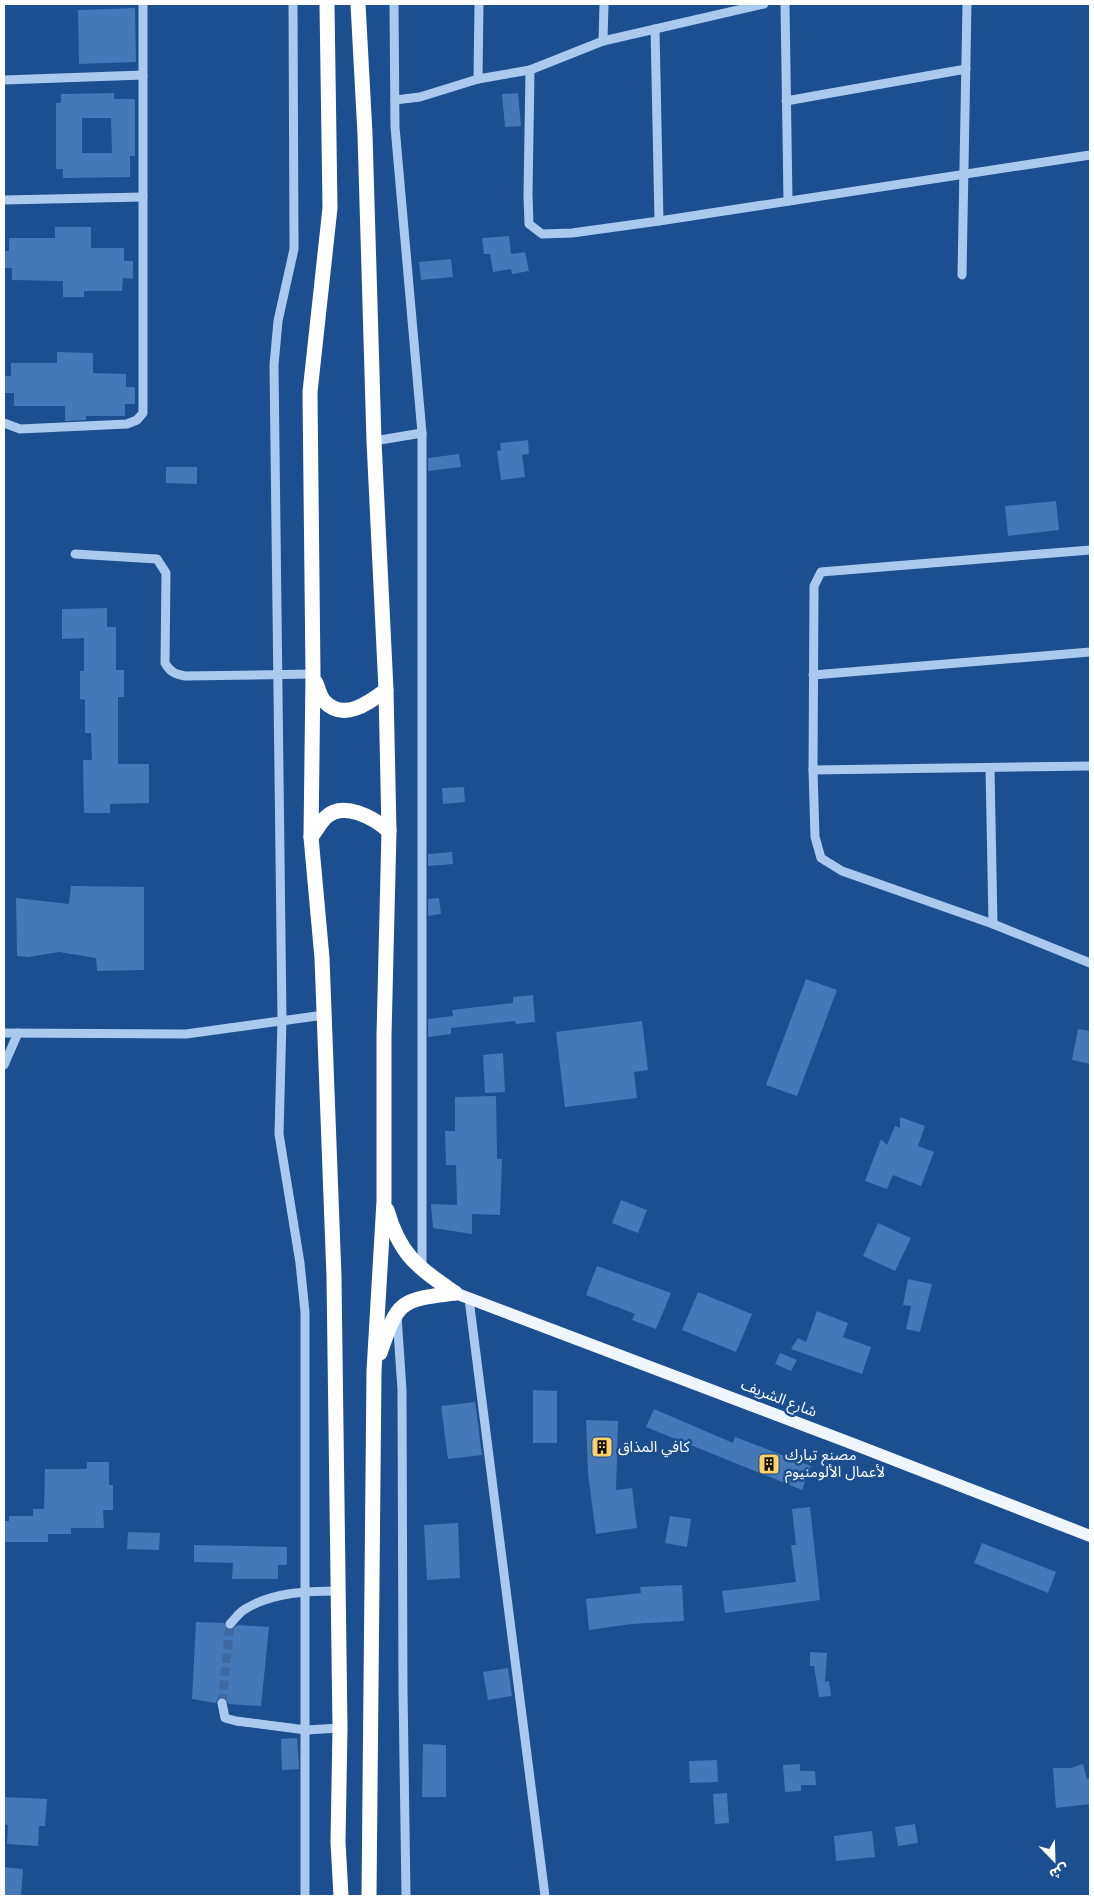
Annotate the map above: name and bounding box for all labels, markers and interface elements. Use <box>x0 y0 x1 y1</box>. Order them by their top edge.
street label: شارع الشريف <box>737 1374 820 1424</box>
building icon: كافي المذاق <box>590 1435 614 1459</box>
place label: كافي المذاق <box>618 1437 690 1458</box>
place label: مصنع تبارك لأعمال الألومنيوم <box>785 1445 885 1483</box>
building icon: مصنع تبارك لأعمال الألومنيوم <box>757 1452 781 1476</box>
north arrow <box>1029 1835 1079 1885</box>
text: ش <box>1047 1860 1071 1884</box>

